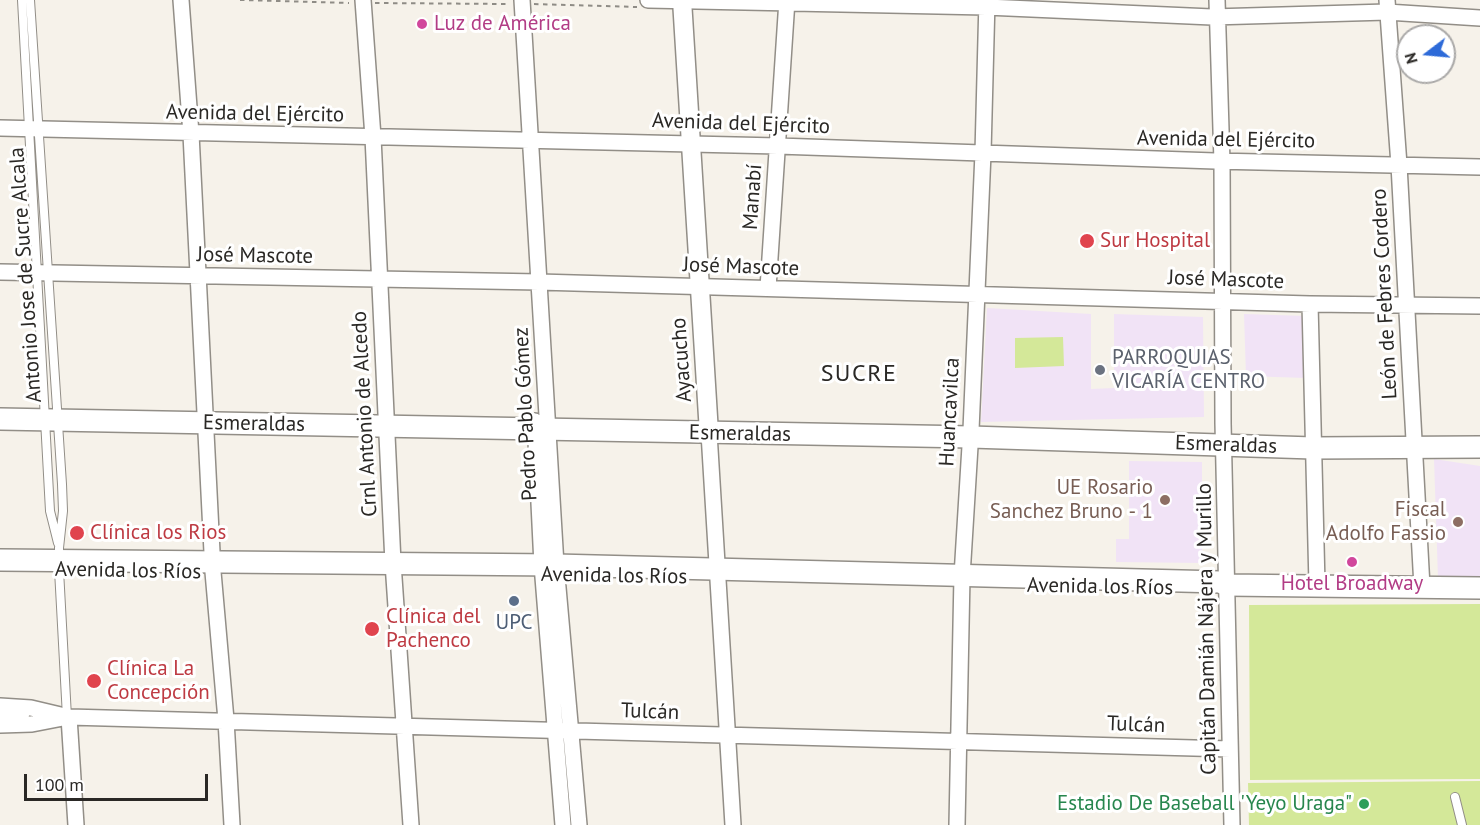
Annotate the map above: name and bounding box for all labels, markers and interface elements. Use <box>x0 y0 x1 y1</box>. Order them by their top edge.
place label: Luz de América <box>434 11 571 37</box>
marker: Luz de América <box>415 17 429 31</box>
north arrow <box>1396 24 1456 84</box>
text: N <box>1400 51 1422 66</box>
street label: Avenida del Ejército <box>166 100 344 128</box>
street label: Avenida del Ejército <box>652 108 830 140</box>
street label: Avenida del Ejército <box>1137 126 1315 154</box>
street label: Antonio Jose de Sucre Alcala <box>4 146 48 404</box>
street label: Manabí <box>738 163 768 231</box>
street label: León de Febres Cordero <box>1367 188 1403 400</box>
place label: Sur Hospital <box>1100 228 1210 254</box>
marker: Sur Hospital <box>1078 232 1096 250</box>
street label: José Mascote <box>197 242 313 270</box>
street label: José Mascote <box>683 252 799 282</box>
street label: José Mascote <box>1168 265 1284 295</box>
street label: Crnl Antonio de Alcedo <box>347 310 383 518</box>
street label: Ayacucho <box>666 317 698 403</box>
street label: Pedro Pablo Gómez <box>509 327 543 501</box>
place label: PARROQUIAS VICARÍA CENTRO <box>1112 345 1265 395</box>
street label: Huancavilca <box>935 357 965 467</box>
district label: SUCRE <box>821 360 897 388</box>
marker: PARROQUIAS VICARÍA CENTRO <box>1093 363 1107 377</box>
street label: Esmeraldas <box>203 411 305 437</box>
street label: Esmeraldas <box>689 421 791 447</box>
street label: Esmeraldas <box>1175 431 1277 459</box>
place label: UE Rosario Sanchez Bruno - 1 <box>990 475 1153 525</box>
street label: Capitán Damián Nájera y Murillo <box>1192 483 1222 775</box>
marker: UE Rosario Sanchez Bruno - 1 <box>1158 493 1172 507</box>
place label: Fiscal Adolfo Fassio <box>1326 497 1446 547</box>
marker: Fiscal Adolfo Fassio <box>1451 515 1465 529</box>
place label: Clínica los Rios <box>90 520 226 546</box>
marker: Clínica los Rios <box>68 524 86 542</box>
marker: Hotel Broadway <box>1345 555 1359 569</box>
street label: Avenida los Ríos <box>55 557 201 585</box>
street label: Avenida los Ríos <box>541 562 687 590</box>
place label: Hotel Broadway <box>1281 571 1423 597</box>
street label: Avenida los Ríos <box>1027 573 1173 601</box>
marker: UPC <box>507 594 521 608</box>
place label: Clínica del Pachenco <box>386 604 480 654</box>
place label: UPC <box>495 610 533 636</box>
marker: Clínica del Pachenco <box>363 620 381 638</box>
place label: Clínica La Concepción <box>107 656 210 706</box>
marker: Clínica La Concepción <box>85 672 103 690</box>
street label: Tulcán <box>620 698 680 726</box>
street label: Tulcán <box>1106 711 1166 739</box>
scale bar <box>27 762 212 800</box>
text: 100 m <box>35 773 84 796</box>
place label: Estadio De Baseball 'Yeyo Uraga" <box>1057 791 1352 817</box>
marker: Estadio De Baseball 'Yeyo Uraga" <box>1357 797 1371 811</box>

